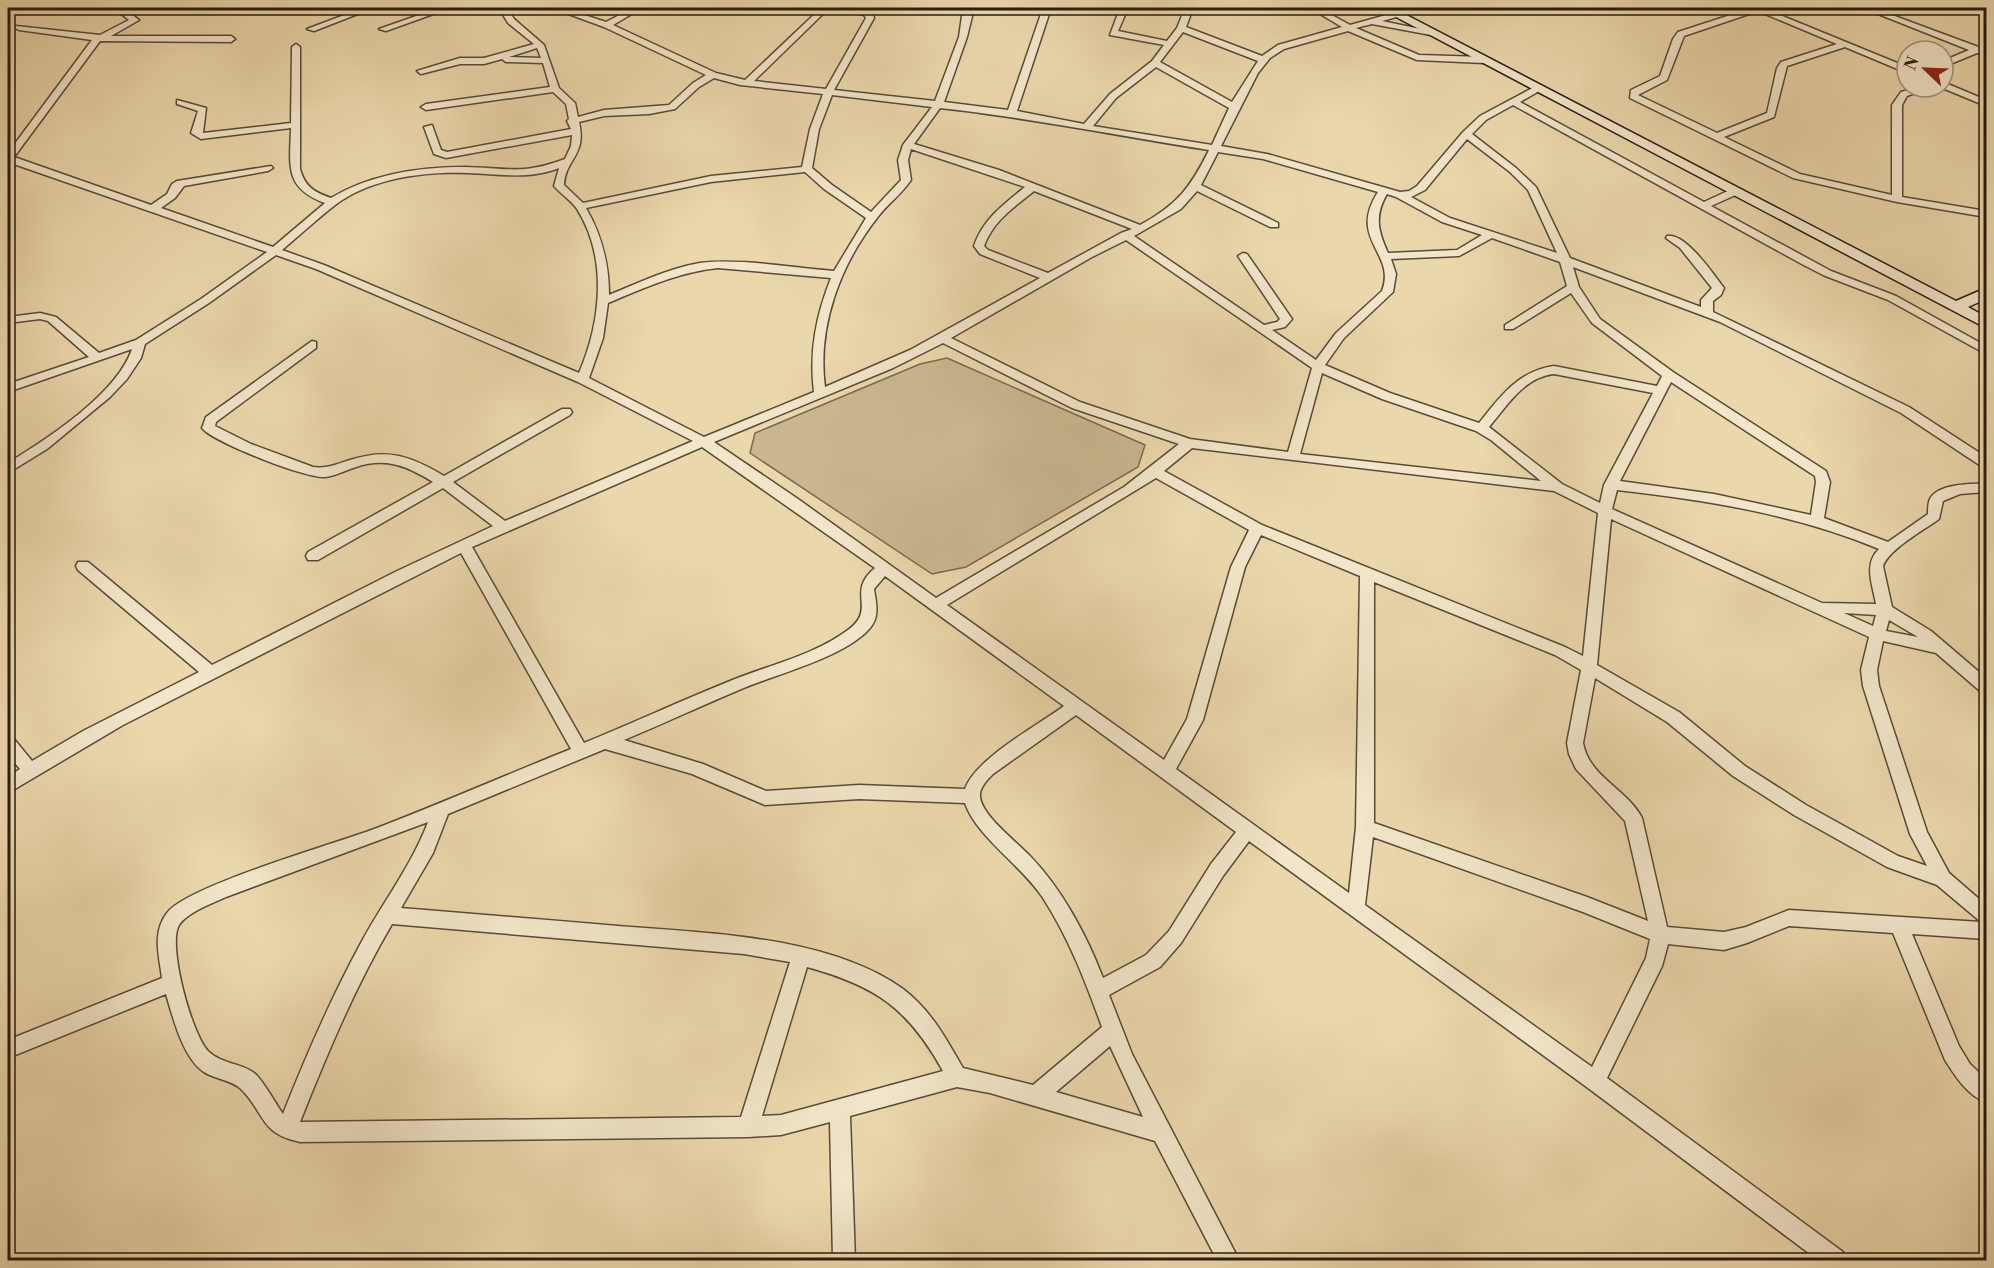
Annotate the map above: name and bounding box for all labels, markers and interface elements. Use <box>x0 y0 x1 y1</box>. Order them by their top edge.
north arrow <box>1895 39 1955 99</box>
text: N <box>1900 53 1924 73</box>

